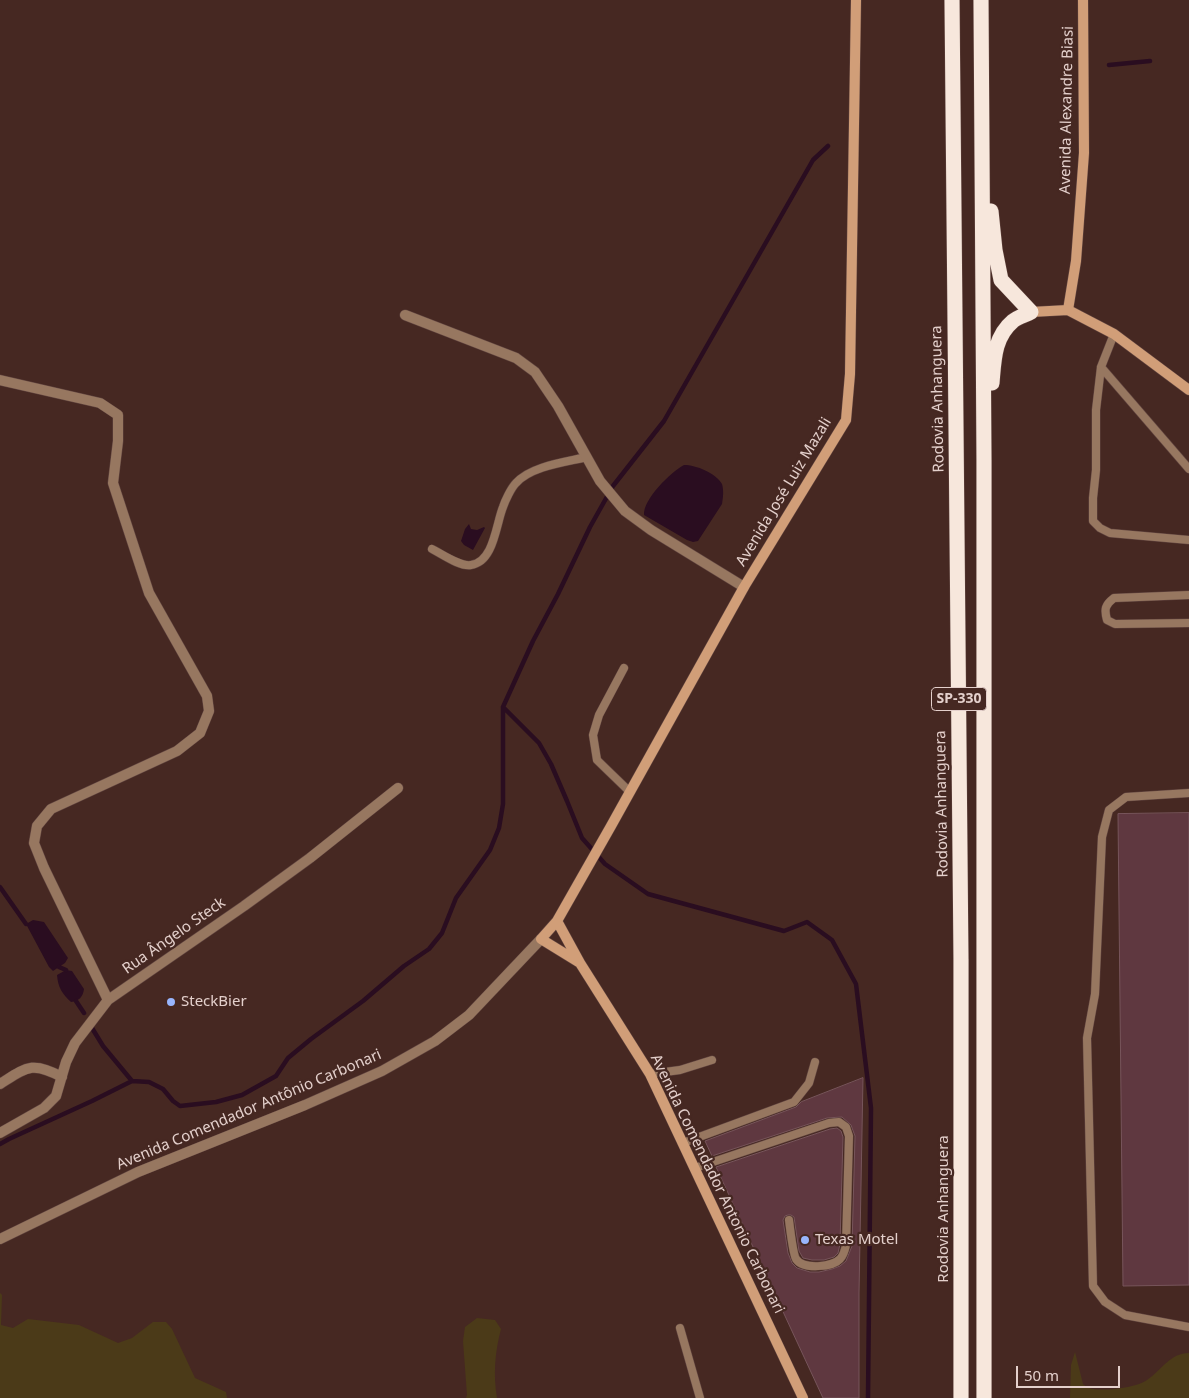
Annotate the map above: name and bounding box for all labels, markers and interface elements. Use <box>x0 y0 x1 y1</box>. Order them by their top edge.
street label: Avenida Alexandre Biasi <box>1057 26 1077 194</box>
street label: Rodovia Anhanguera <box>928 325 948 473</box>
street label: Avenida José Luiz Mazali <box>732 414 836 570</box>
road number: SP-330 <box>932 688 986 711</box>
street label: Rodovia Anhanguera <box>932 730 952 878</box>
street label: Rua Ângelo Steck <box>119 894 229 978</box>
place label: SteckBier <box>181 993 247 1011</box>
marker: SteckBier <box>165 996 177 1008</box>
street label: Avenida Comendador Antônio Carbonari <box>114 1046 384 1174</box>
street label: Avenida Comendador Antonio Carbonari <box>646 1051 788 1317</box>
street label: Rodovia Anhanguera <box>935 1135 953 1283</box>
place label: Texas Motel <box>815 1231 898 1249</box>
marker: Texas Motel <box>799 1234 811 1246</box>
scale bar <box>1019 1356 1123 1388</box>
text: 50 m <box>1024 1365 1059 1385</box>

